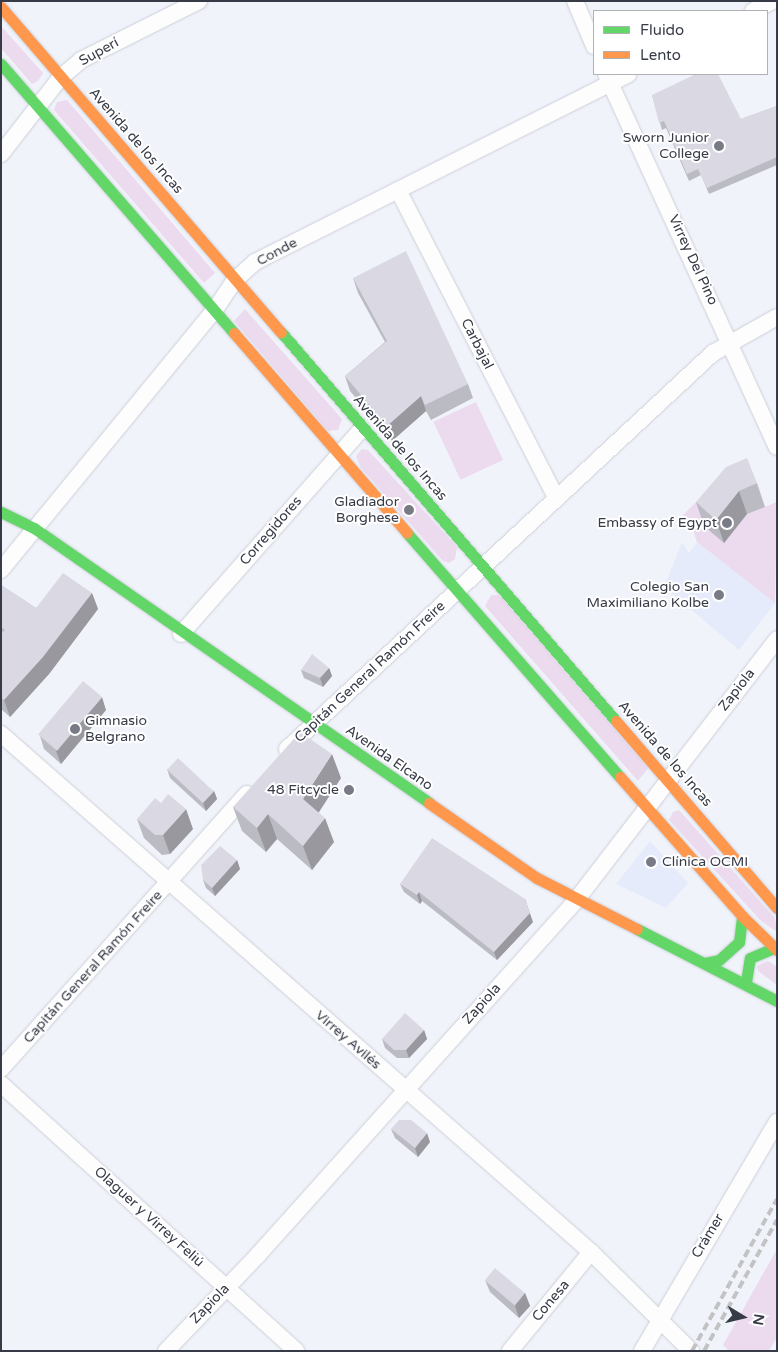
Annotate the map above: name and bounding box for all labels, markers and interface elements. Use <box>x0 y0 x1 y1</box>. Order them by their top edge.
legend <box>593 10 768 75</box>
text: Fluido <box>640 21 684 39</box>
street label: Superí <box>76 34 122 70</box>
text: Lento <box>640 46 681 64</box>
street label: Avenida de los Incas <box>85 85 187 197</box>
place label: Sworn Junior College <box>623 130 709 162</box>
marker: Sworn Junior College <box>713 140 725 152</box>
street label: Virrey Del Pino <box>665 212 721 308</box>
street label: Conde <box>254 234 300 270</box>
street label: Carbajal <box>457 316 497 372</box>
street label: Avenida de los Incas <box>349 392 451 504</box>
street label: Corregidores <box>236 493 306 569</box>
place label: Gladiador Borghese <box>334 494 399 526</box>
marker: Gladiador Borghese <box>403 504 415 516</box>
place label: Embassy of Egypt <box>597 515 717 531</box>
marker: Embassy of Egypt <box>721 517 733 529</box>
place label: Colegio San Maximiliano Kolbe <box>587 579 709 612</box>
marker: Colegio San Maximiliano Kolbe <box>713 589 725 601</box>
street label: Capitán General Ramón Freire <box>291 598 449 746</box>
street label: Zapiola <box>715 666 759 714</box>
street label: Avenida de los Incas <box>614 698 716 810</box>
place label: Gimnasio Belgrano <box>85 713 147 746</box>
street label: Avenida Elcano <box>342 722 436 794</box>
marker: Gimnasio Belgrano <box>69 723 81 735</box>
place label: 48 Fitcycle <box>267 782 339 798</box>
marker: 48 Fitcycle <box>343 784 355 796</box>
place label: Clínica OCMI <box>662 854 748 870</box>
marker: Clínica OCMI <box>644 855 658 869</box>
street label: Capitán General Ramón Freire <box>20 887 166 1047</box>
street label: Zapiola <box>459 980 505 1028</box>
street label: Virrey Avilés <box>312 1007 384 1073</box>
street label: Olaguer y Virrey Feliú <box>91 1163 207 1271</box>
street label: Crámer <box>688 1211 728 1261</box>
street label: Conesa <box>529 1277 573 1325</box>
street label: Zapiola <box>187 1281 233 1327</box>
north arrow <box>718 1292 768 1342</box>
text: N <box>749 1313 768 1326</box>

